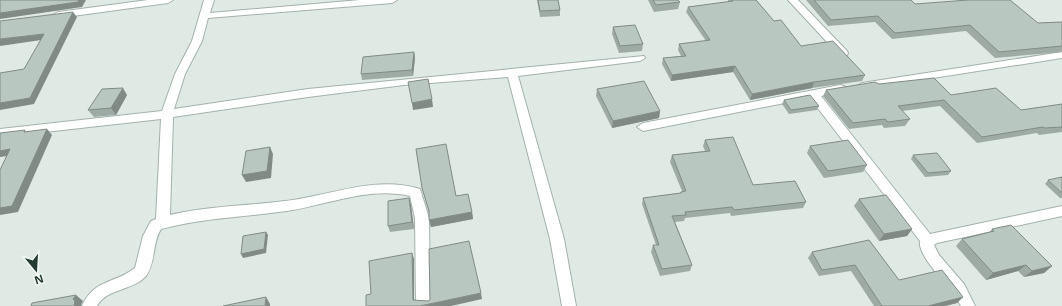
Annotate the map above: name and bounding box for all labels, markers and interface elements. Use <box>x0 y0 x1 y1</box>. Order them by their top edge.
north arrow <box>16 250 56 290</box>
text: N <box>33 271 46 289</box>

